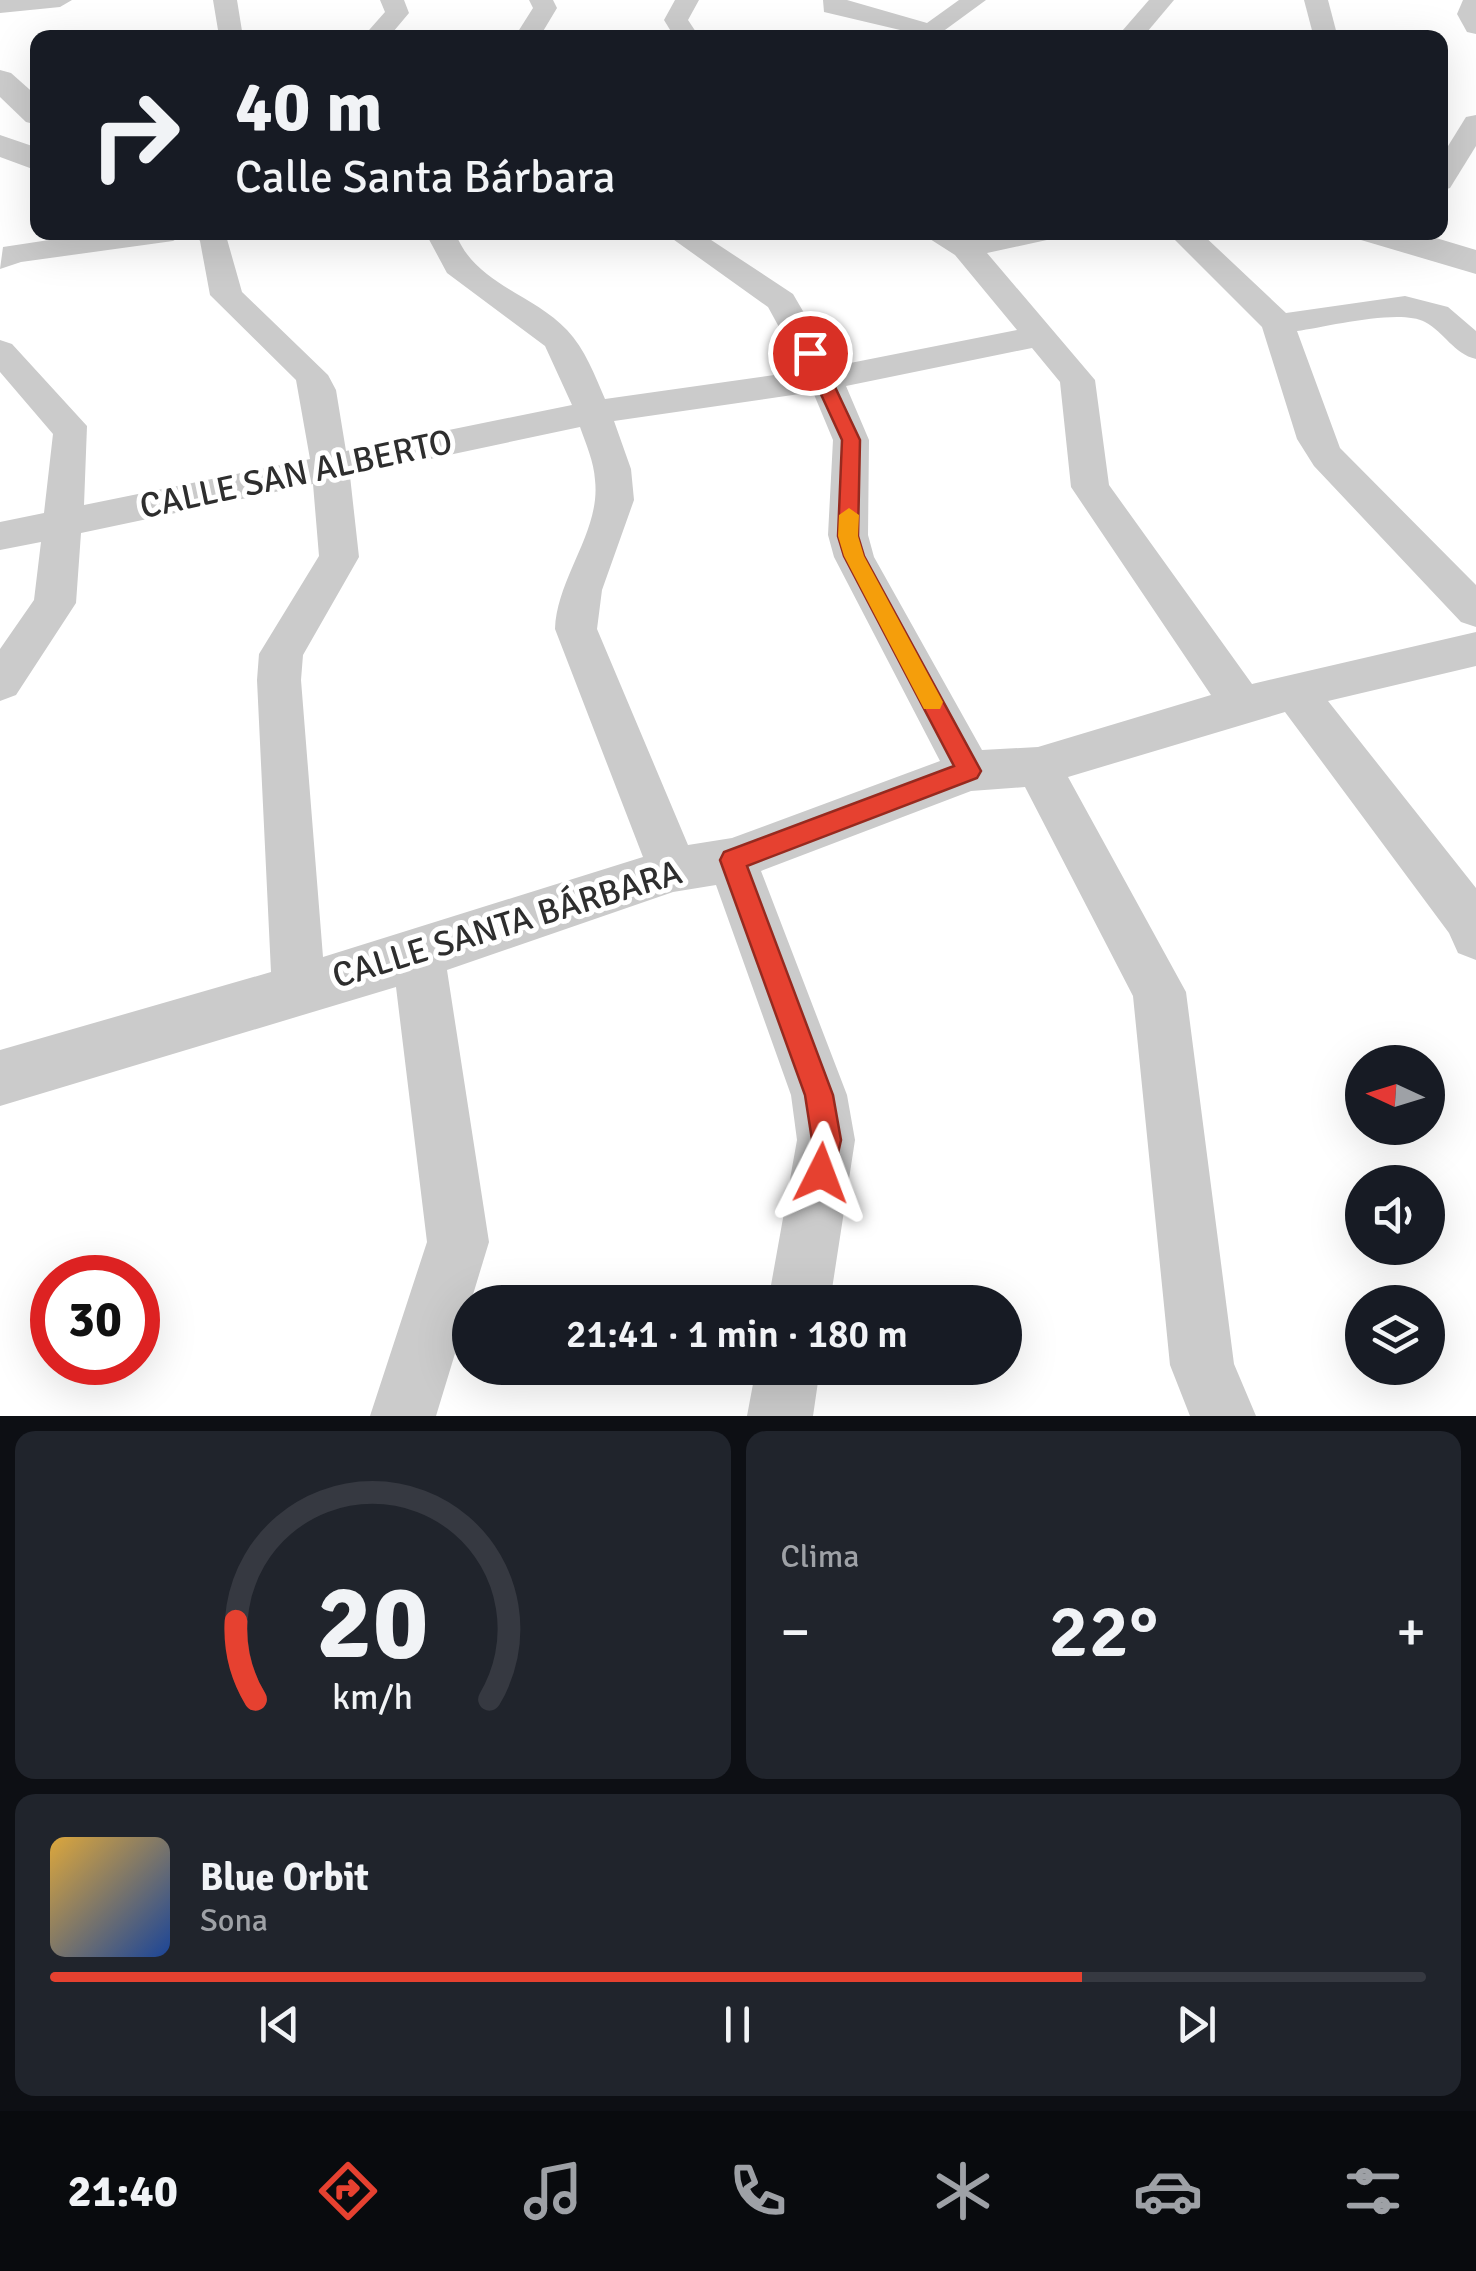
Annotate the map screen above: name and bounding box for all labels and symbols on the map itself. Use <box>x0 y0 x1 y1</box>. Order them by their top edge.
pin <box>768 311 853 396</box>
street label: CALLE SAN ALBERTO <box>136 420 456 528</box>
street label: CALLE SANTA BÁRBARA <box>327 850 687 998</box>
north arrow <box>1345 1045 1445 1145</box>
position arrow <box>769 1121 873 1225</box>
speed limit sign: 30 <box>30 1255 160 1385</box>

